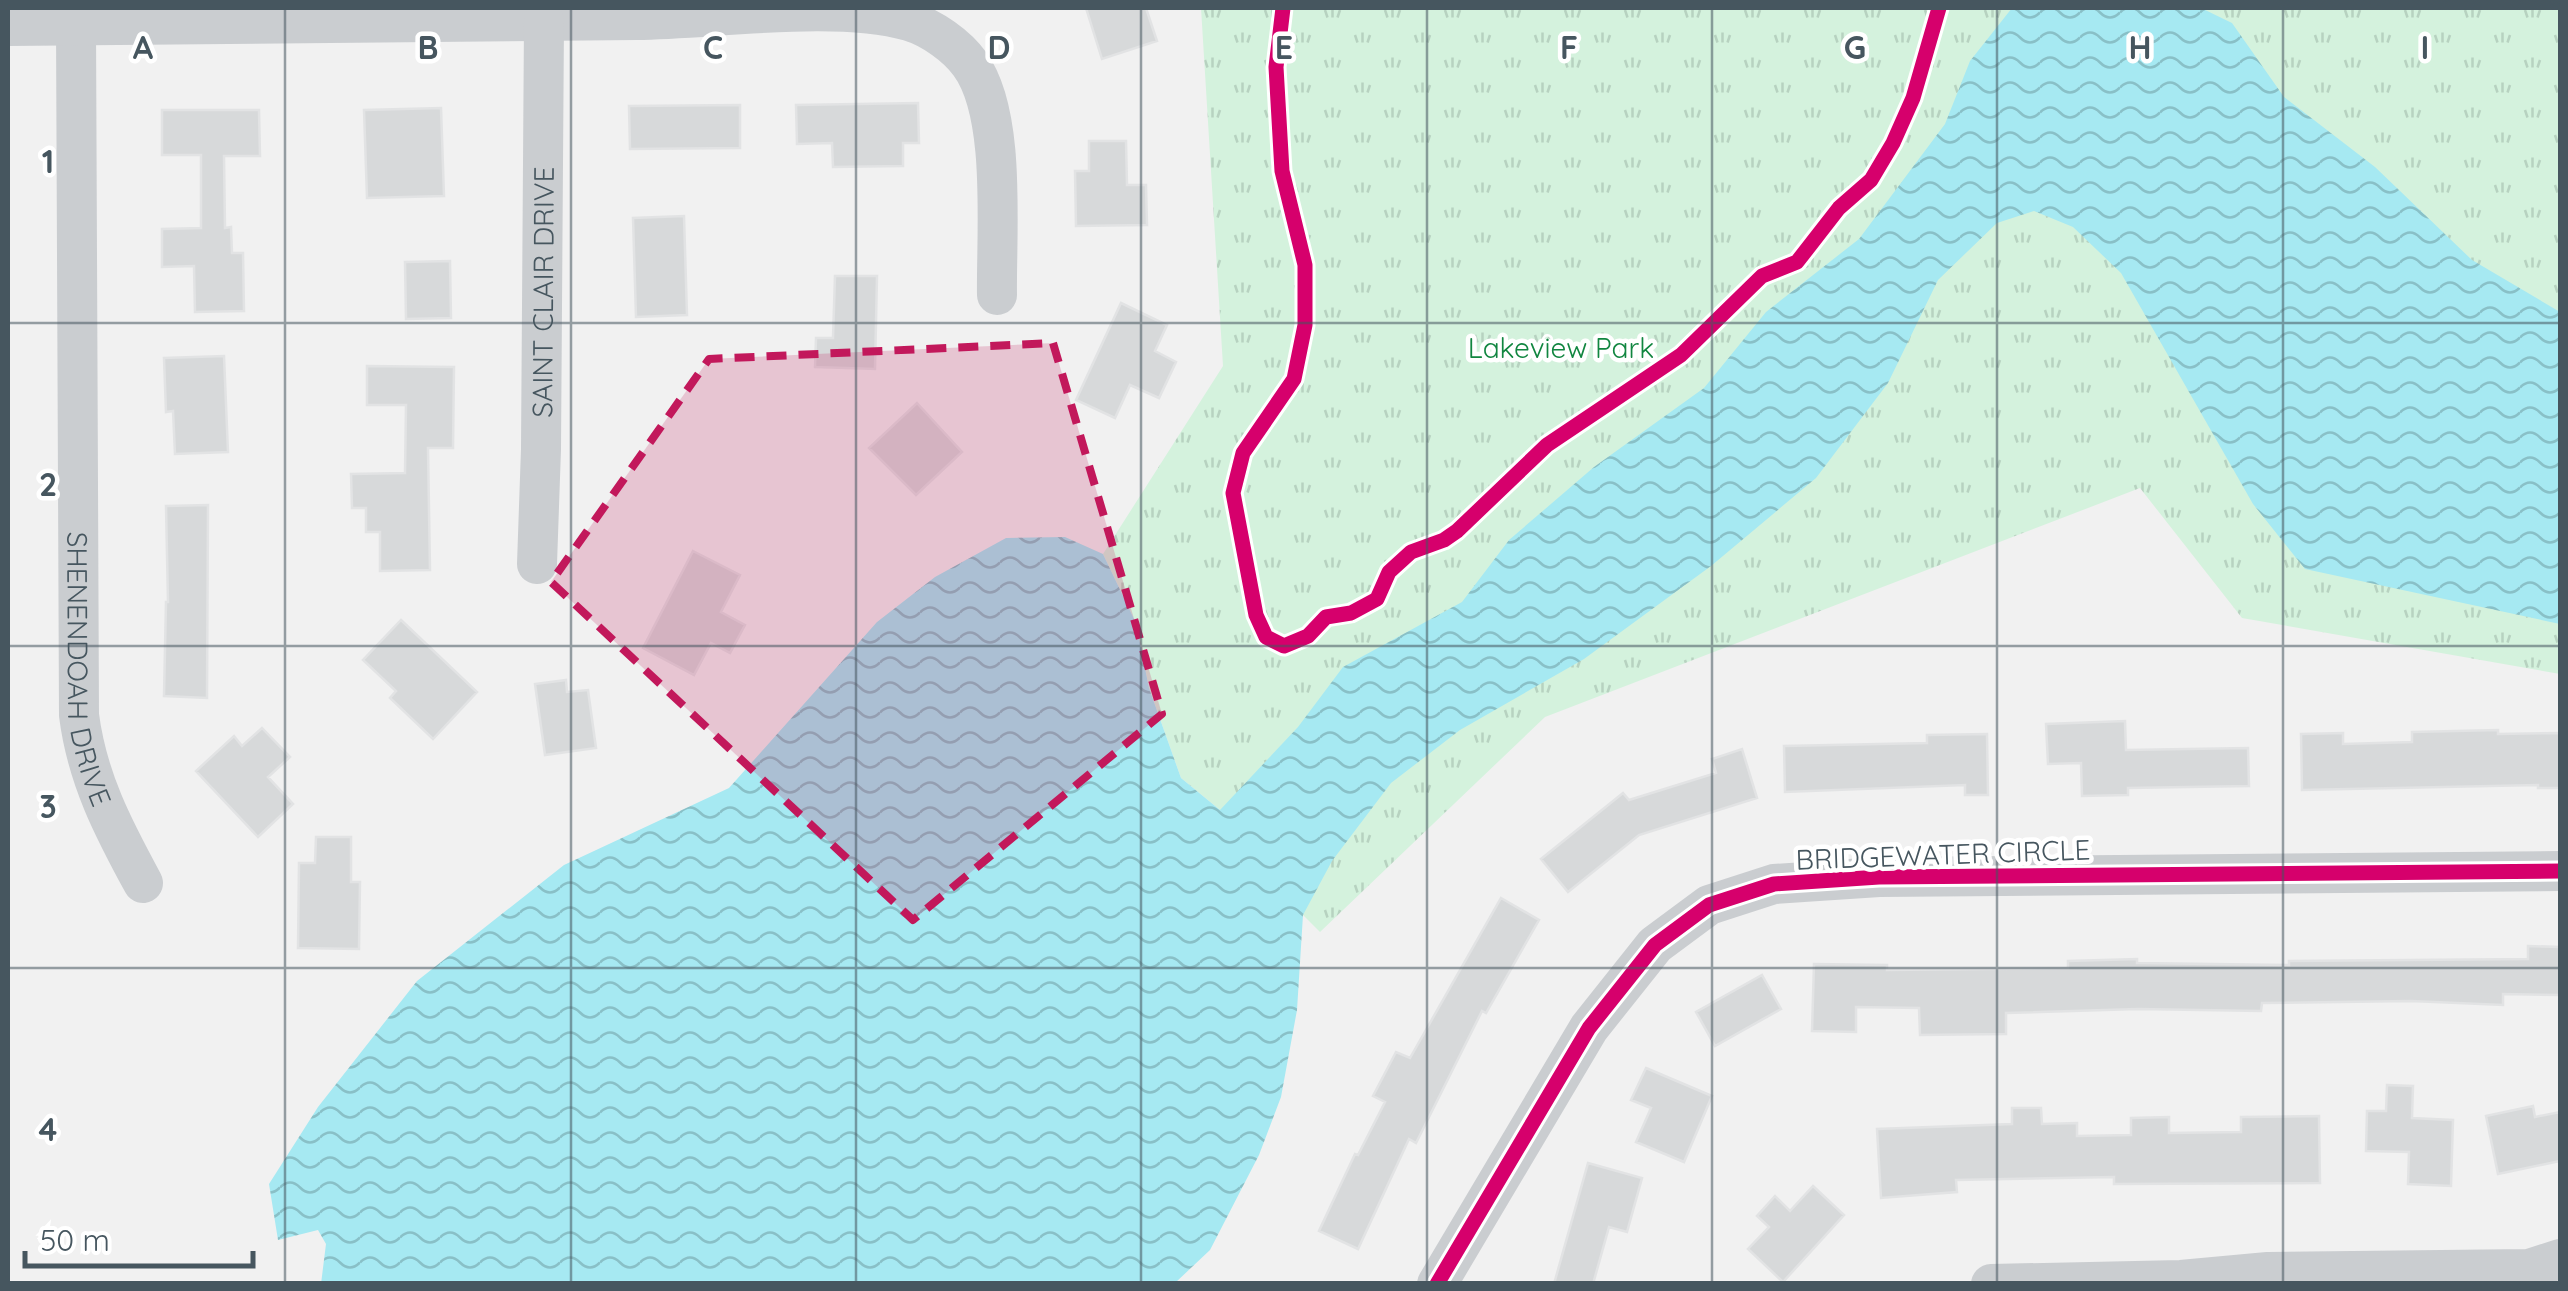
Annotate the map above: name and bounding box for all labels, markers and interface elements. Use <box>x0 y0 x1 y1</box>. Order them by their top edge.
text: A <box>133 27 154 67</box>
text: B <box>418 27 438 67</box>
text: C <box>703 27 723 67</box>
text: D <box>988 27 1010 67</box>
text: E <box>1275 27 1293 67</box>
text: F <box>1560 27 1578 67</box>
text: G <box>1844 27 1866 67</box>
text: H <box>2128 27 2152 67</box>
text: I <box>2421 27 2429 67</box>
text: 1 <box>42 141 54 181</box>
street label: SAINT CLAIR DRIVE <box>524 166 560 418</box>
park label: Lakeview Park <box>1468 330 1654 365</box>
text: 2 <box>39 464 57 504</box>
street label: SHENENDOAH DRIVE <box>61 532 120 811</box>
text: 3 <box>39 786 57 826</box>
street label: BRIDGEWATER CIRCLE <box>1795 831 2091 877</box>
text: 4 <box>39 1109 58 1149</box>
scale bar <box>25 1206 252 1268</box>
text: 50 m <box>40 1221 110 1259</box>

